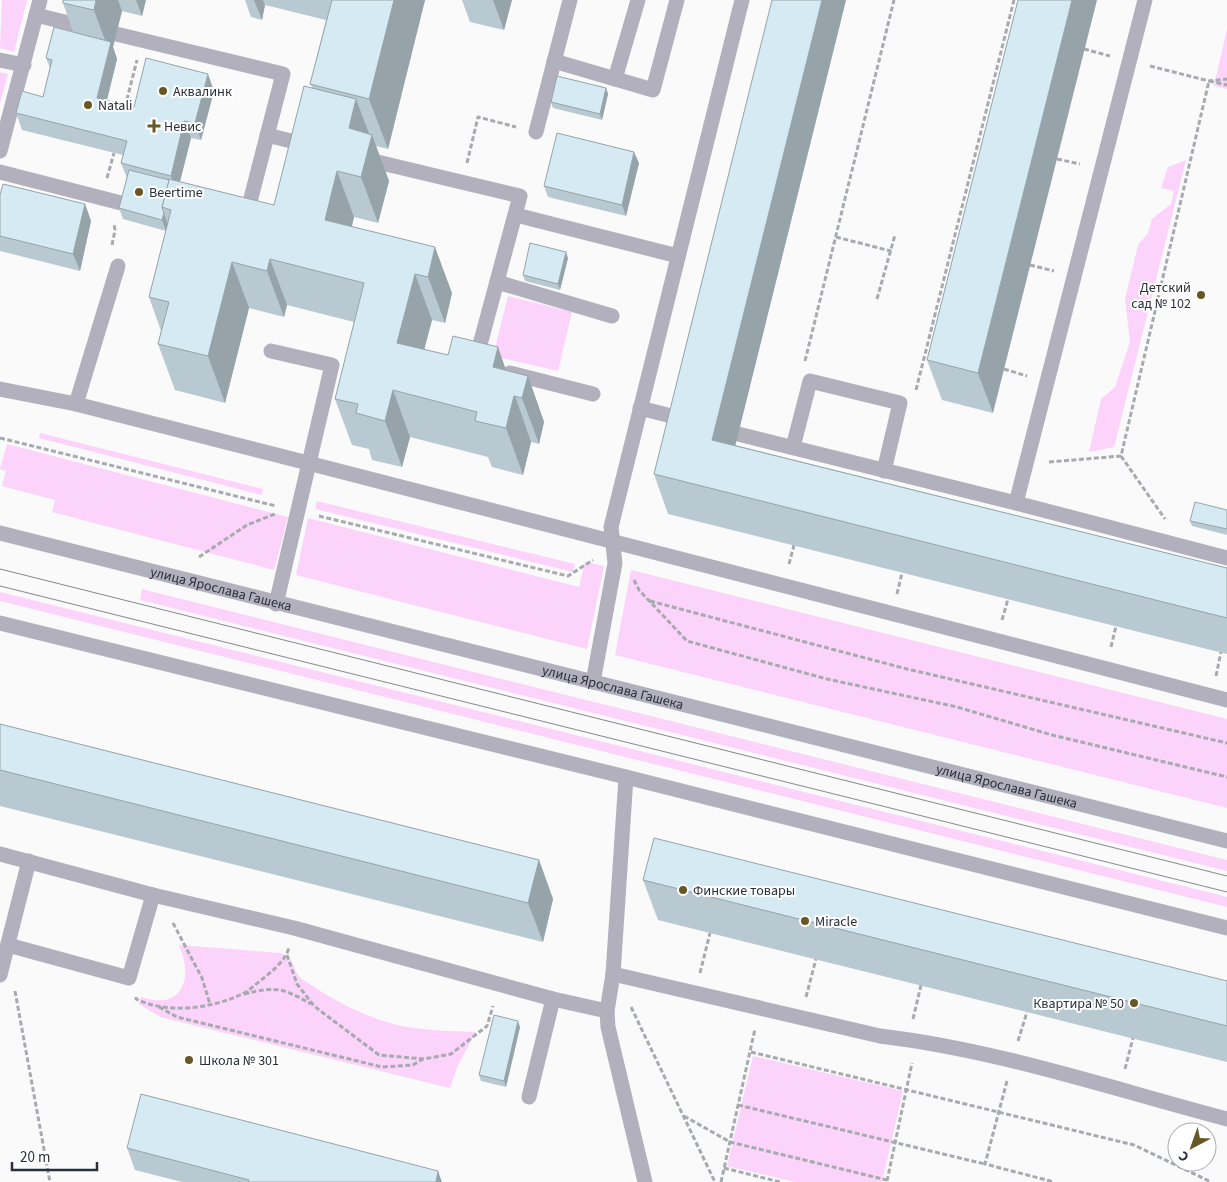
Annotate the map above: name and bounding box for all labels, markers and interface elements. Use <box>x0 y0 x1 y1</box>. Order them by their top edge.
place label: Аквалинк <box>173 82 232 102</box>
marker: Аквалинк <box>157 85 169 97</box>
place label: Natali <box>98 96 132 116</box>
marker: Natali <box>82 99 94 111</box>
place label: Невис <box>164 117 202 137</box>
marker: Невис <box>148 120 160 132</box>
place label: Beertime <box>149 183 203 203</box>
marker: Beertime <box>133 186 145 198</box>
place label: Детский сад № 102 <box>1131 278 1191 314</box>
marker: Детский сад № 102 <box>1195 289 1207 301</box>
street label: улица Ярослава Гашека <box>148 562 294 617</box>
street label: улица Ярослава Гашека <box>540 660 686 715</box>
street label: улица Ярослава Гашека <box>934 759 1079 814</box>
place label: Финские товары <box>693 881 795 901</box>
marker: Финские товары <box>677 884 689 896</box>
place label: Miracle <box>815 912 857 932</box>
marker: Miracle <box>799 915 811 927</box>
place label: Квартира № 50 <box>1033 994 1124 1014</box>
marker: Квартира № 50 <box>1128 997 1140 1009</box>
place label: Школа № 301 <box>199 1051 279 1071</box>
marker: Школа № 301 <box>183 1054 195 1066</box>
north arrow <box>1167 1122 1217 1172</box>
scale bar <box>12 1140 98 1172</box>
text: С <box>1174 1146 1194 1166</box>
text: 20 m <box>20 1147 50 1168</box>

